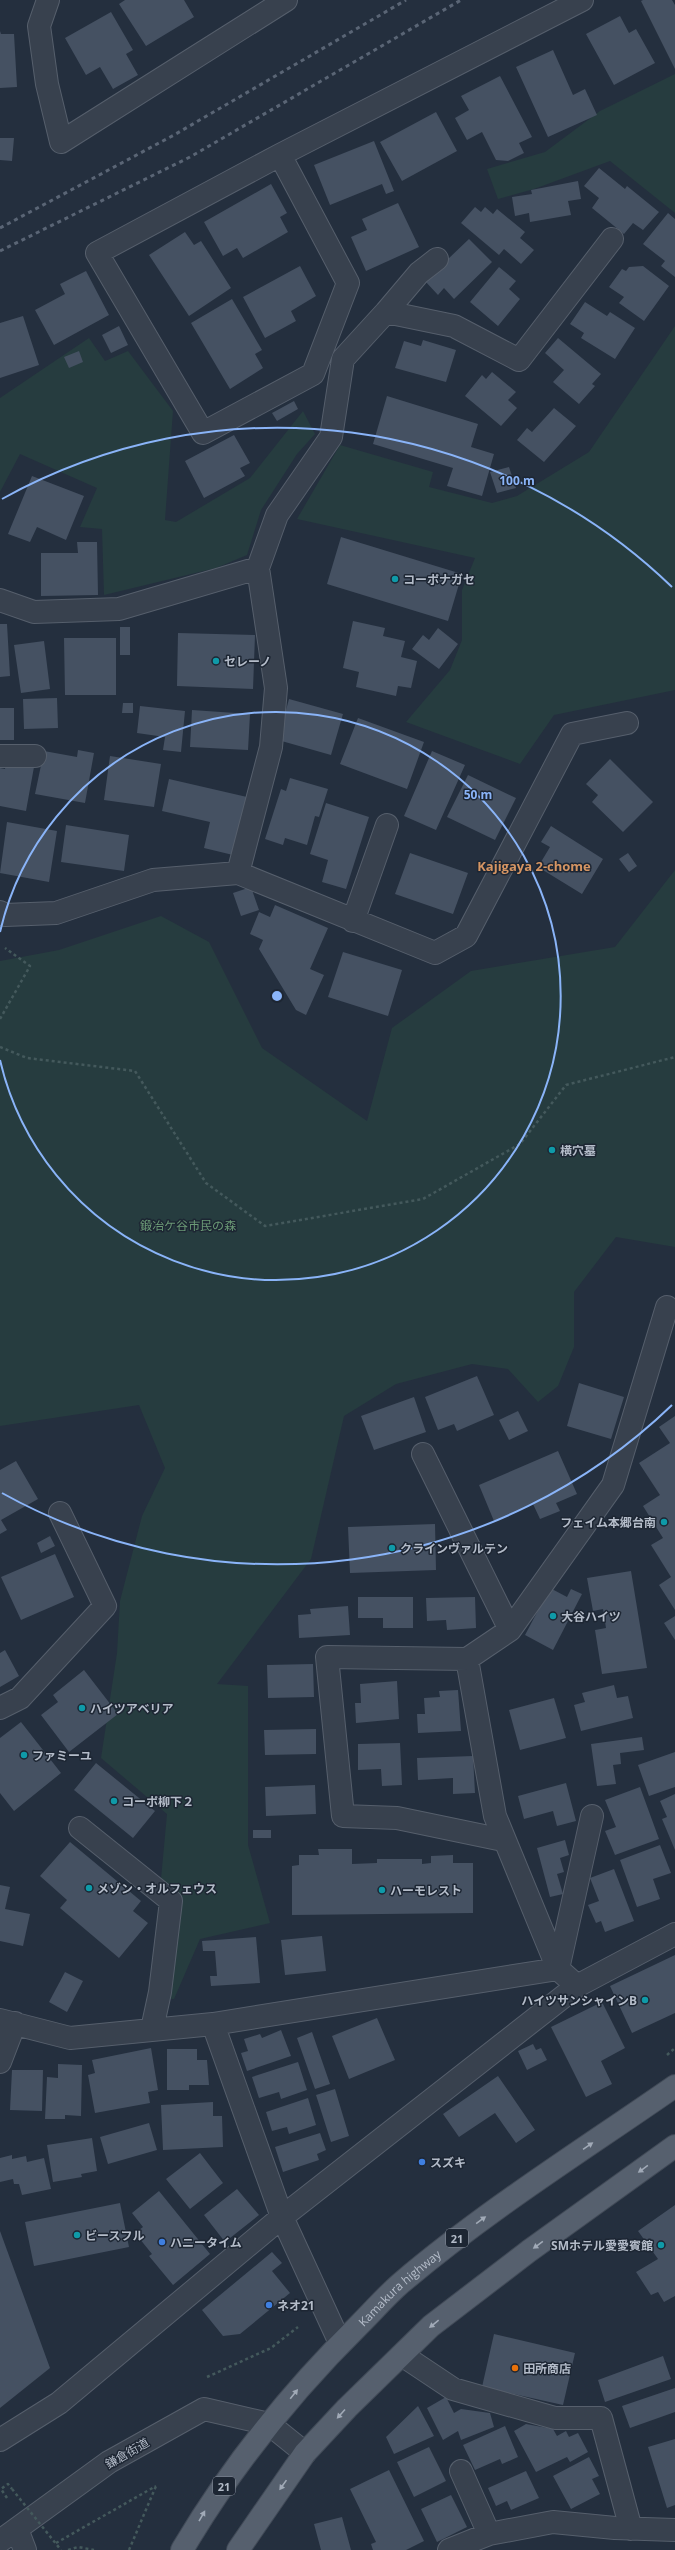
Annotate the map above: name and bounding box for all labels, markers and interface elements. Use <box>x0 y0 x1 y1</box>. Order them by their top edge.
text: 100 m <box>499 472 535 489</box>
place label: コーポナガセ <box>403 571 475 588</box>
marker: コーポナガセ <box>390 574 400 584</box>
place label: セレーノ <box>224 653 271 670</box>
marker: セレーノ <box>211 656 221 666</box>
text: 50 m <box>464 786 492 803</box>
district label: Kajigaya 2-chome <box>477 857 591 875</box>
centre of rings <box>270 989 284 1003</box>
place label: 横穴墓 <box>560 1142 596 1159</box>
marker: 横穴墓 <box>547 1145 557 1155</box>
park label: 鍛冶ケ谷市民の森 <box>140 1217 236 1234</box>
place label: フェイム本郷台南 <box>560 1514 656 1531</box>
marker: フェイム本郷台南 <box>659 1517 669 1527</box>
place label: クラインヴァルテン <box>400 1540 508 1557</box>
marker: クラインヴァルテン <box>387 1543 397 1553</box>
place label: 大谷ハイツ <box>561 1608 621 1625</box>
marker: 大谷ハイツ <box>548 1611 558 1621</box>
place label: ハイツアベリア <box>90 1700 174 1717</box>
marker: ハイツアベリア <box>77 1703 87 1713</box>
place label: ファミーユ <box>32 1747 92 1764</box>
marker: ファミーユ <box>19 1750 29 1760</box>
place label: コーポ柳下２ <box>122 1793 194 1810</box>
marker: コーポ柳下２ <box>109 1796 119 1806</box>
place label: メゾン・オルフェウス <box>97 1880 217 1897</box>
place label: ハーモレスト <box>390 1882 462 1899</box>
marker: メゾン・オルフェウス <box>84 1883 94 1893</box>
marker: ハーモレスト <box>377 1885 387 1895</box>
place label: ハイツサンシャインB <box>521 1992 637 2009</box>
marker: ハイツサンシャインB <box>640 1995 650 2005</box>
one-way arrow <box>583 2142 593 2150</box>
place label: スズキ <box>430 2154 466 2171</box>
marker: スズキ <box>417 2157 427 2167</box>
one-way arrow <box>638 2165 649 2173</box>
one-way arrow <box>476 2216 486 2224</box>
place label: ビースフル <box>85 2227 144 2244</box>
road number: 21 <box>446 2229 468 2247</box>
marker: ビースフル <box>72 2230 82 2240</box>
place label: ハニータイム <box>170 2234 242 2251</box>
marker: ハニータイム <box>157 2237 167 2247</box>
place label: SMホテル愛愛賓館 <box>551 2237 653 2254</box>
one-way arrow <box>532 2240 543 2249</box>
marker: SMホテル愛愛賓館 <box>656 2240 666 2250</box>
street label: Kamakura highway <box>354 2245 445 2330</box>
place label: ネオ21 <box>277 2297 315 2314</box>
marker: ネオ21 <box>264 2300 274 2310</box>
one-way arrow <box>429 2319 440 2328</box>
place label: 田所商店 <box>523 2360 571 2377</box>
marker: 田所商店 <box>510 2363 520 2373</box>
one-way arrow <box>290 2388 299 2399</box>
one-way arrow <box>336 2409 346 2419</box>
street label: 鎌倉街道 <box>102 2434 152 2472</box>
road number: 21 <box>213 2477 235 2495</box>
one-way arrow <box>279 2479 287 2490</box>
one-way arrow <box>198 2510 205 2522</box>

